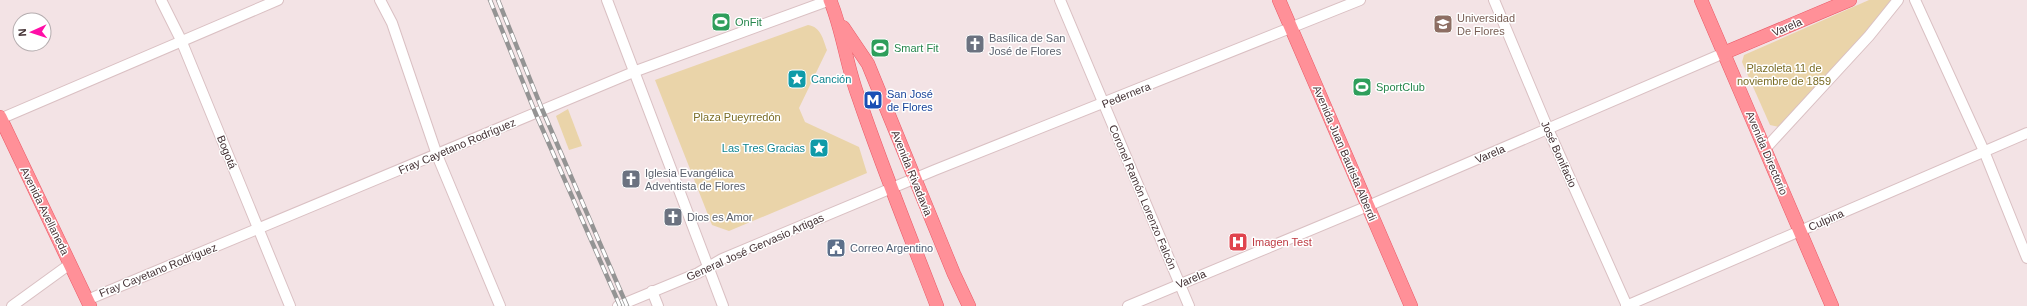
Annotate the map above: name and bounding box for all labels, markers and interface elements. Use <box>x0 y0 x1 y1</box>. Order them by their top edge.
sports icon: OnFit <box>710 11 732 33</box>
north arrow <box>12 12 52 52</box>
place label: Universidad De Flores <box>1457 12 1515 37</box>
school or university icon: Universidad De Flores <box>1432 13 1454 35</box>
street label: Varela <box>1770 15 1804 39</box>
place label: OnFit <box>735 16 762 28</box>
text: N <box>16 28 28 37</box>
place label: Basílica de San José de Flores <box>989 32 1065 57</box>
church icon: Basílica de San José de Flores <box>964 33 986 55</box>
sports icon: Smart Fit <box>869 37 891 59</box>
place label: Smart Fit <box>894 42 939 54</box>
park label: Plazoleta 11 de noviembre de 1859 <box>1737 62 1831 87</box>
place icon: Canción <box>786 68 808 90</box>
place label: Canción <box>811 73 851 85</box>
sports icon: SportClub <box>1351 76 1373 98</box>
street label: Pedernera <box>1100 79 1153 110</box>
place label: SportClub <box>1376 81 1425 93</box>
street label: Avenida Juan Bautista Alberdi <box>1311 83 1379 223</box>
place label: San José de Flores <box>887 88 933 113</box>
metro station icon: San José de Flores <box>862 89 884 111</box>
street label: Avenida Directorio <box>1744 109 1790 197</box>
park label: Plaza Pueyrredón <box>693 111 781 123</box>
street label: Fray Cayetano Rodríguez <box>397 116 517 176</box>
street label: José Bonifacio <box>1539 119 1579 189</box>
street label: Coronel Ramón Lorenzo Falcón <box>1107 123 1179 271</box>
street label: Avenida Rivadavia <box>889 129 935 218</box>
street label: Bogotá <box>215 134 239 171</box>
place icon: Las Tres Gracias <box>808 137 830 159</box>
place label: Las Tres Gracias <box>722 142 805 154</box>
street label: Varela <box>1473 142 1507 166</box>
street label: Avenida Avellaneda <box>19 165 72 258</box>
place label: Iglesia Evangélica Adventista de Flores <box>645 167 746 192</box>
church icon: Iglesia Evangélica Adventista de Flores <box>620 168 642 190</box>
church icon: Dios es Amor <box>662 206 684 228</box>
street label: Culpina <box>1807 207 1846 233</box>
street label: General José Gervasio Artigas <box>684 211 826 283</box>
place label: Dios es Amor <box>687 211 753 223</box>
hospital icon: Imagen Test <box>1227 231 1249 253</box>
place label: Imagen Test <box>1252 236 1312 248</box>
public building icon: Correo Argentino <box>825 237 847 259</box>
street label: Fray Cayetano Rodríguez <box>97 241 219 299</box>
place label: Correo Argentino <box>850 242 933 254</box>
street label: Varela <box>1174 267 1208 291</box>

